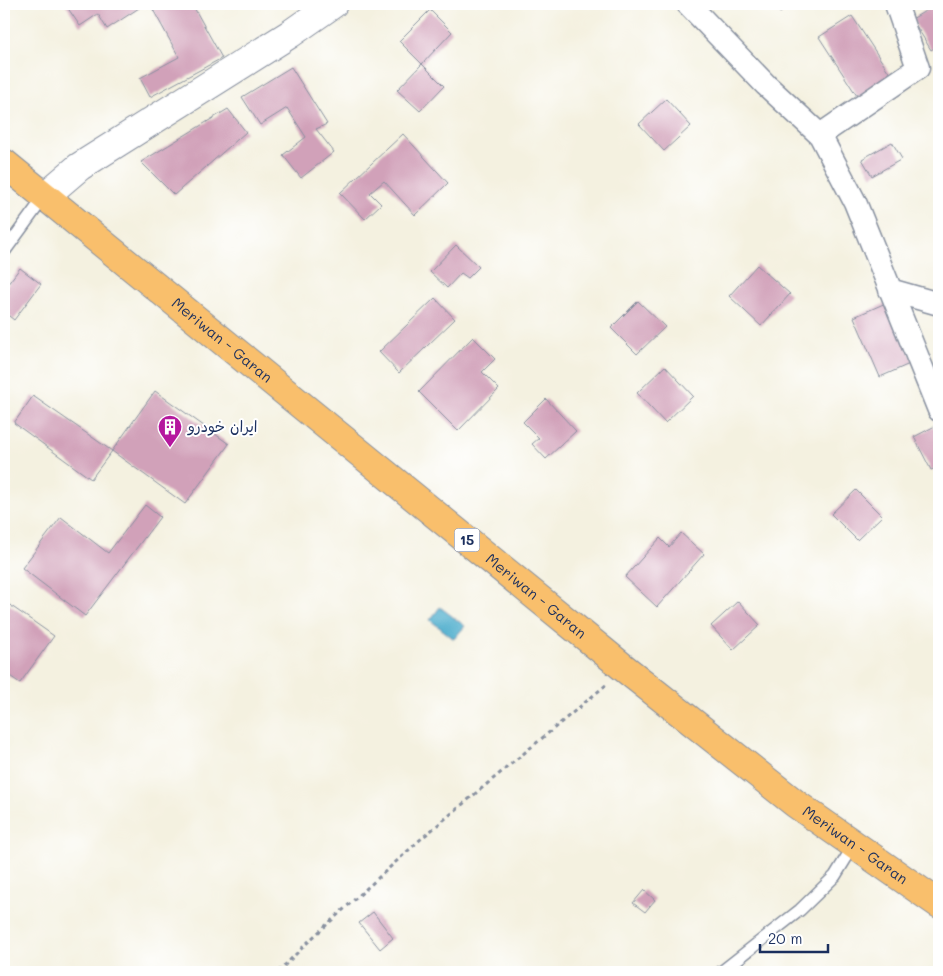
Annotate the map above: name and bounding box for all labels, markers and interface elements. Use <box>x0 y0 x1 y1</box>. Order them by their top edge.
street label: Meriwan - Garan <box>168 293 277 387</box>
building icon: ایران خودرو <box>157 414 183 448</box>
place label: ایران خودرو <box>187 416 258 436</box>
road number: 15 <box>454 528 480 552</box>
street label: Meriwan - Garan <box>482 548 591 642</box>
street label: Meriwan - Garan <box>799 801 912 888</box>
scale bar <box>760 921 828 953</box>
text: 20 m <box>768 928 802 948</box>

